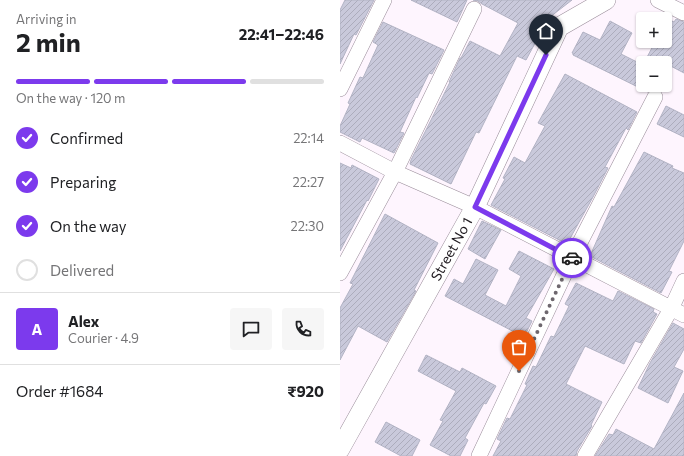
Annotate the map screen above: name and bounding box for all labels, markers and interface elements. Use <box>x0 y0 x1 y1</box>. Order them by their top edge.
text: Arriving in <box>16 11 76 27</box>
map controls <box>636 12 672 92</box>
button: + <box>636 12 672 48</box>
pin <box>529 14 563 55</box>
icon: home <box>535 20 557 42</box>
text: 22:41–22:46 <box>239 25 324 43</box>
text: 2 min <box>16 26 81 57</box>
button: − <box>636 56 672 92</box>
text: On the way · 120 m <box>16 90 125 106</box>
icon: check <box>16 127 38 149</box>
text: Confirmed <box>50 129 123 147</box>
text: 22:14 <box>293 130 324 146</box>
icon: check <box>16 171 38 193</box>
text: Preparing <box>50 173 116 191</box>
text: 22:27 <box>292 174 324 190</box>
street label: Street No 1 <box>427 214 476 283</box>
icon: check <box>16 215 38 237</box>
text: On the way <box>50 217 127 235</box>
text: 22:30 <box>291 218 324 234</box>
courier <box>552 238 592 278</box>
icon: car <box>561 247 583 269</box>
text: Delivered <box>50 261 114 279</box>
button: chat <box>230 308 272 350</box>
button: phone <box>282 308 324 350</box>
text: Alex <box>68 312 99 330</box>
text: A <box>32 320 42 338</box>
text: Courier · 4.9 <box>68 330 139 346</box>
pin <box>502 330 536 371</box>
icon: bag <box>508 336 530 358</box>
text: Order #1684 <box>16 382 103 400</box>
text: ₹920 <box>287 382 324 400</box>

